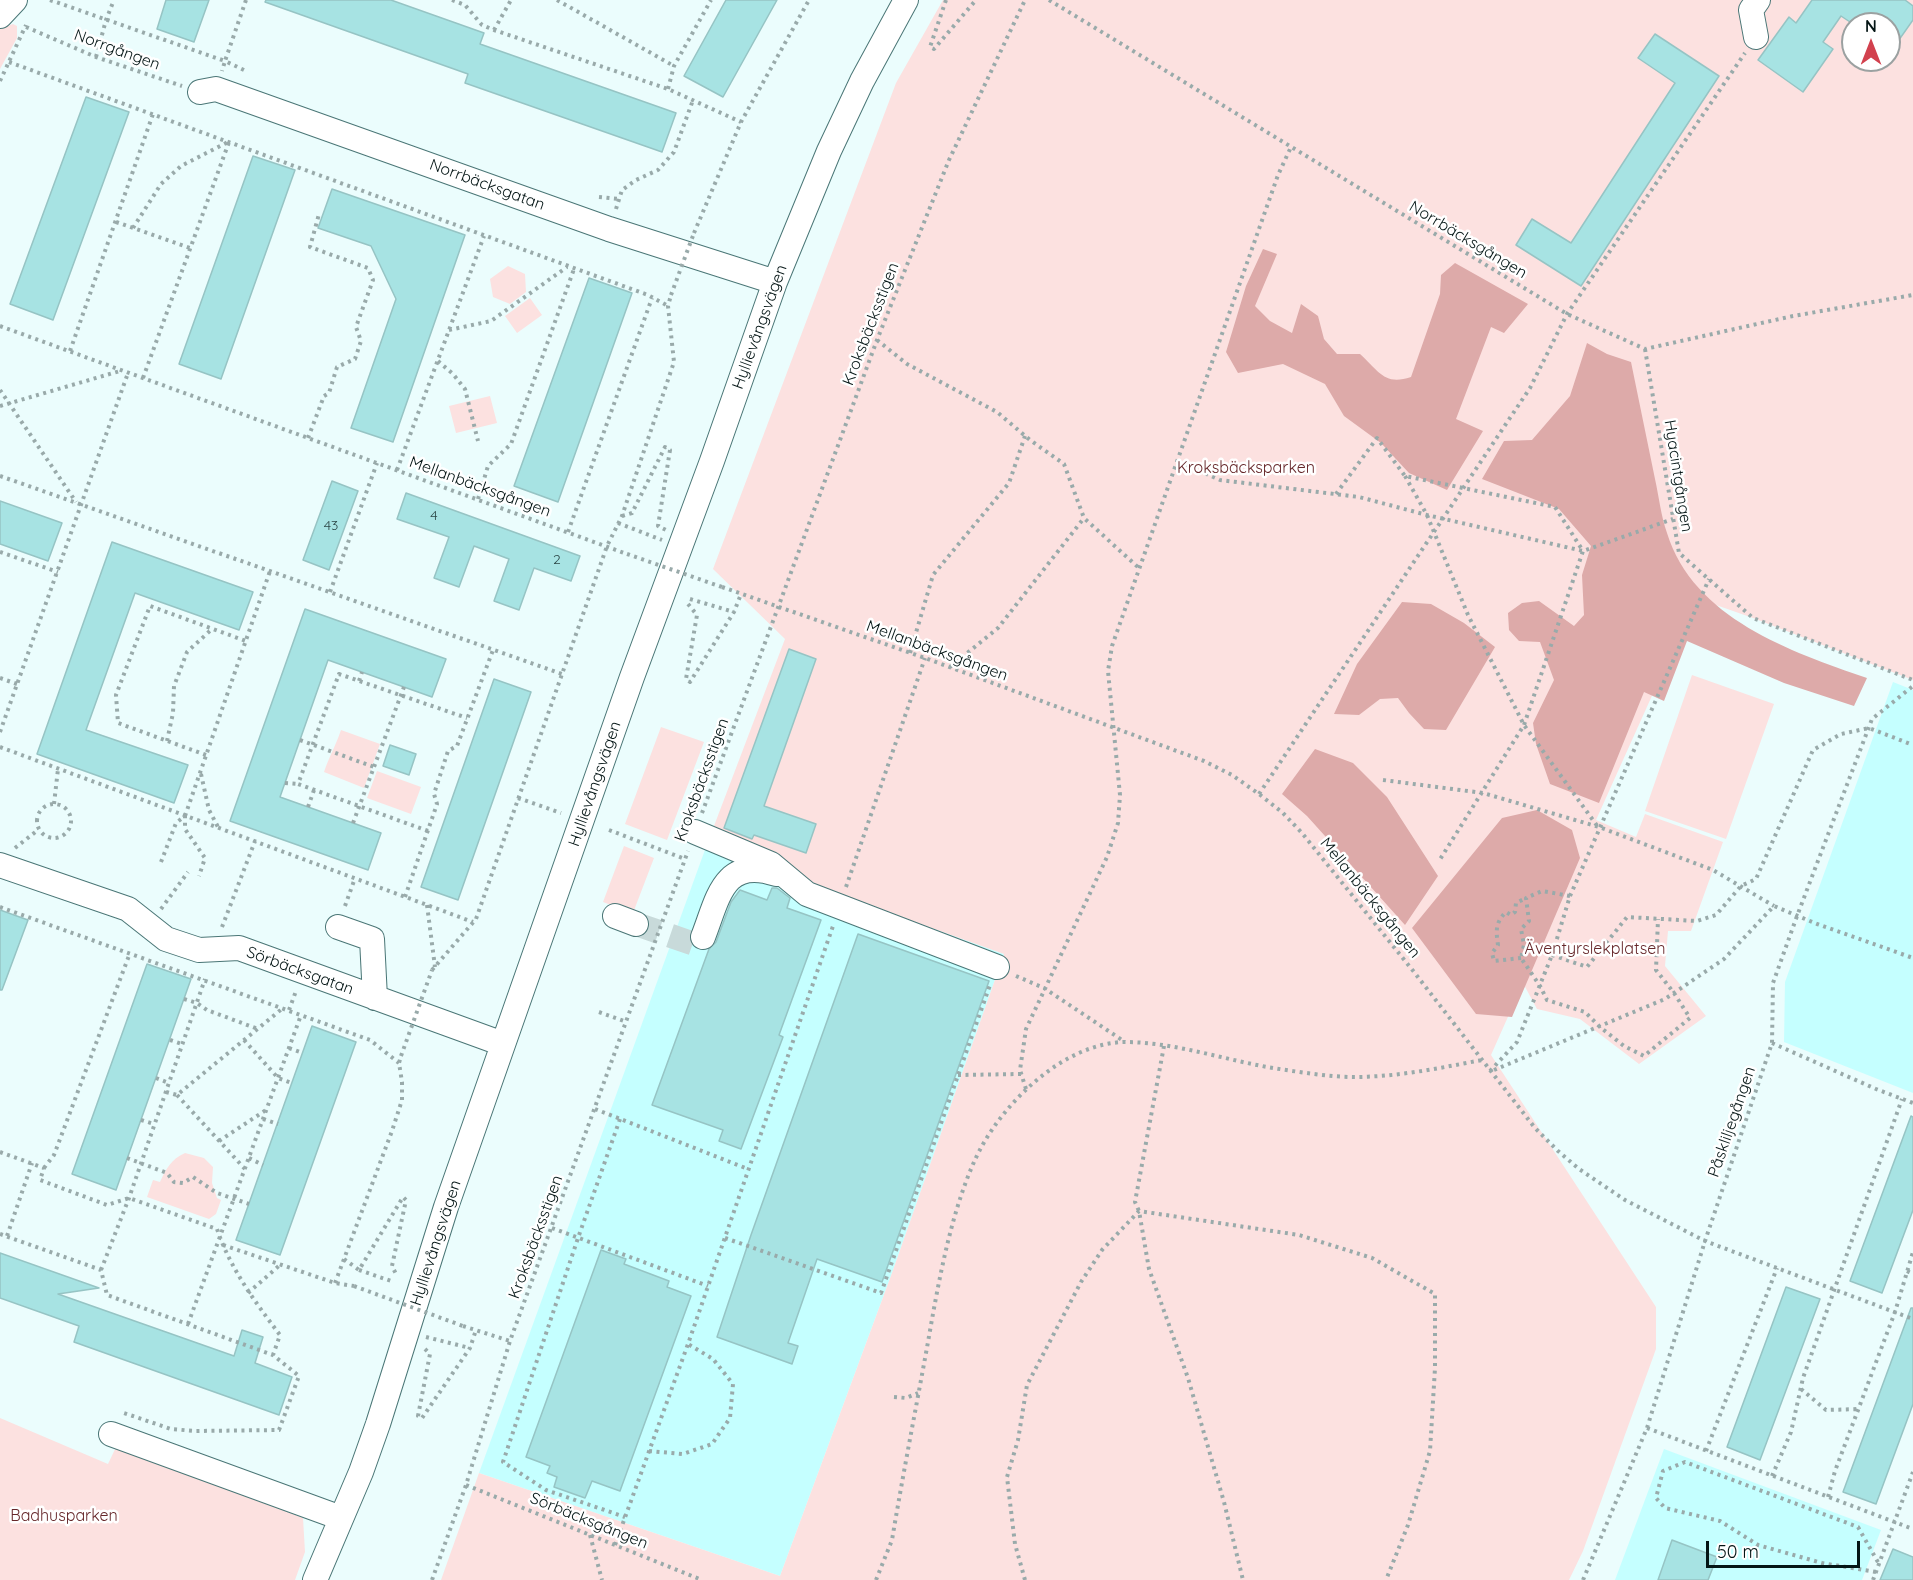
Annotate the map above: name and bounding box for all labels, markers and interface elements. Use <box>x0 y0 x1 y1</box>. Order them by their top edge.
north arrow <box>1841 12 1901 72</box>
text: N <box>1865 16 1877 36</box>
street label: Norrgången <box>71 26 163 74</box>
street label: Norrbäcksgatan <box>427 155 547 215</box>
street label: Norrbäcksgången <box>1406 197 1530 283</box>
street label: Kroksbäcksstigen <box>839 260 903 388</box>
street label: Hyllievångsvägen <box>729 262 791 392</box>
street label: Hyacintgången <box>1660 418 1696 534</box>
street label: Mellanbäcksgången <box>407 452 553 522</box>
park label: Kroksbäcksparken <box>1177 458 1315 478</box>
house number: 4 <box>430 508 438 524</box>
house number: 43 <box>324 518 338 534</box>
house number: 2 <box>553 552 561 568</box>
street label: Mellanbäcksgången <box>864 616 1010 686</box>
street label: Kroksbäcksstigen <box>671 716 733 844</box>
street label: Hyllievångsvägen <box>565 719 625 849</box>
street label: Mellanbäcksgången <box>1316 834 1424 962</box>
park label: Äventyrslekplatsen <box>1525 939 1665 959</box>
street label: Sörbäcksgatan <box>244 943 356 999</box>
street label: Påskliljegången <box>1704 1064 1760 1180</box>
street label: Kroksbäcksstigen <box>505 1173 567 1301</box>
street label: Hyllievångsvägen <box>407 1178 465 1308</box>
street label: Sörbäcksgången <box>527 1489 651 1553</box>
park label: Badhusparken <box>10 1506 118 1526</box>
scale bar <box>1709 1529 1864 1567</box>
text: 50 m <box>1717 1540 1759 1563</box>

